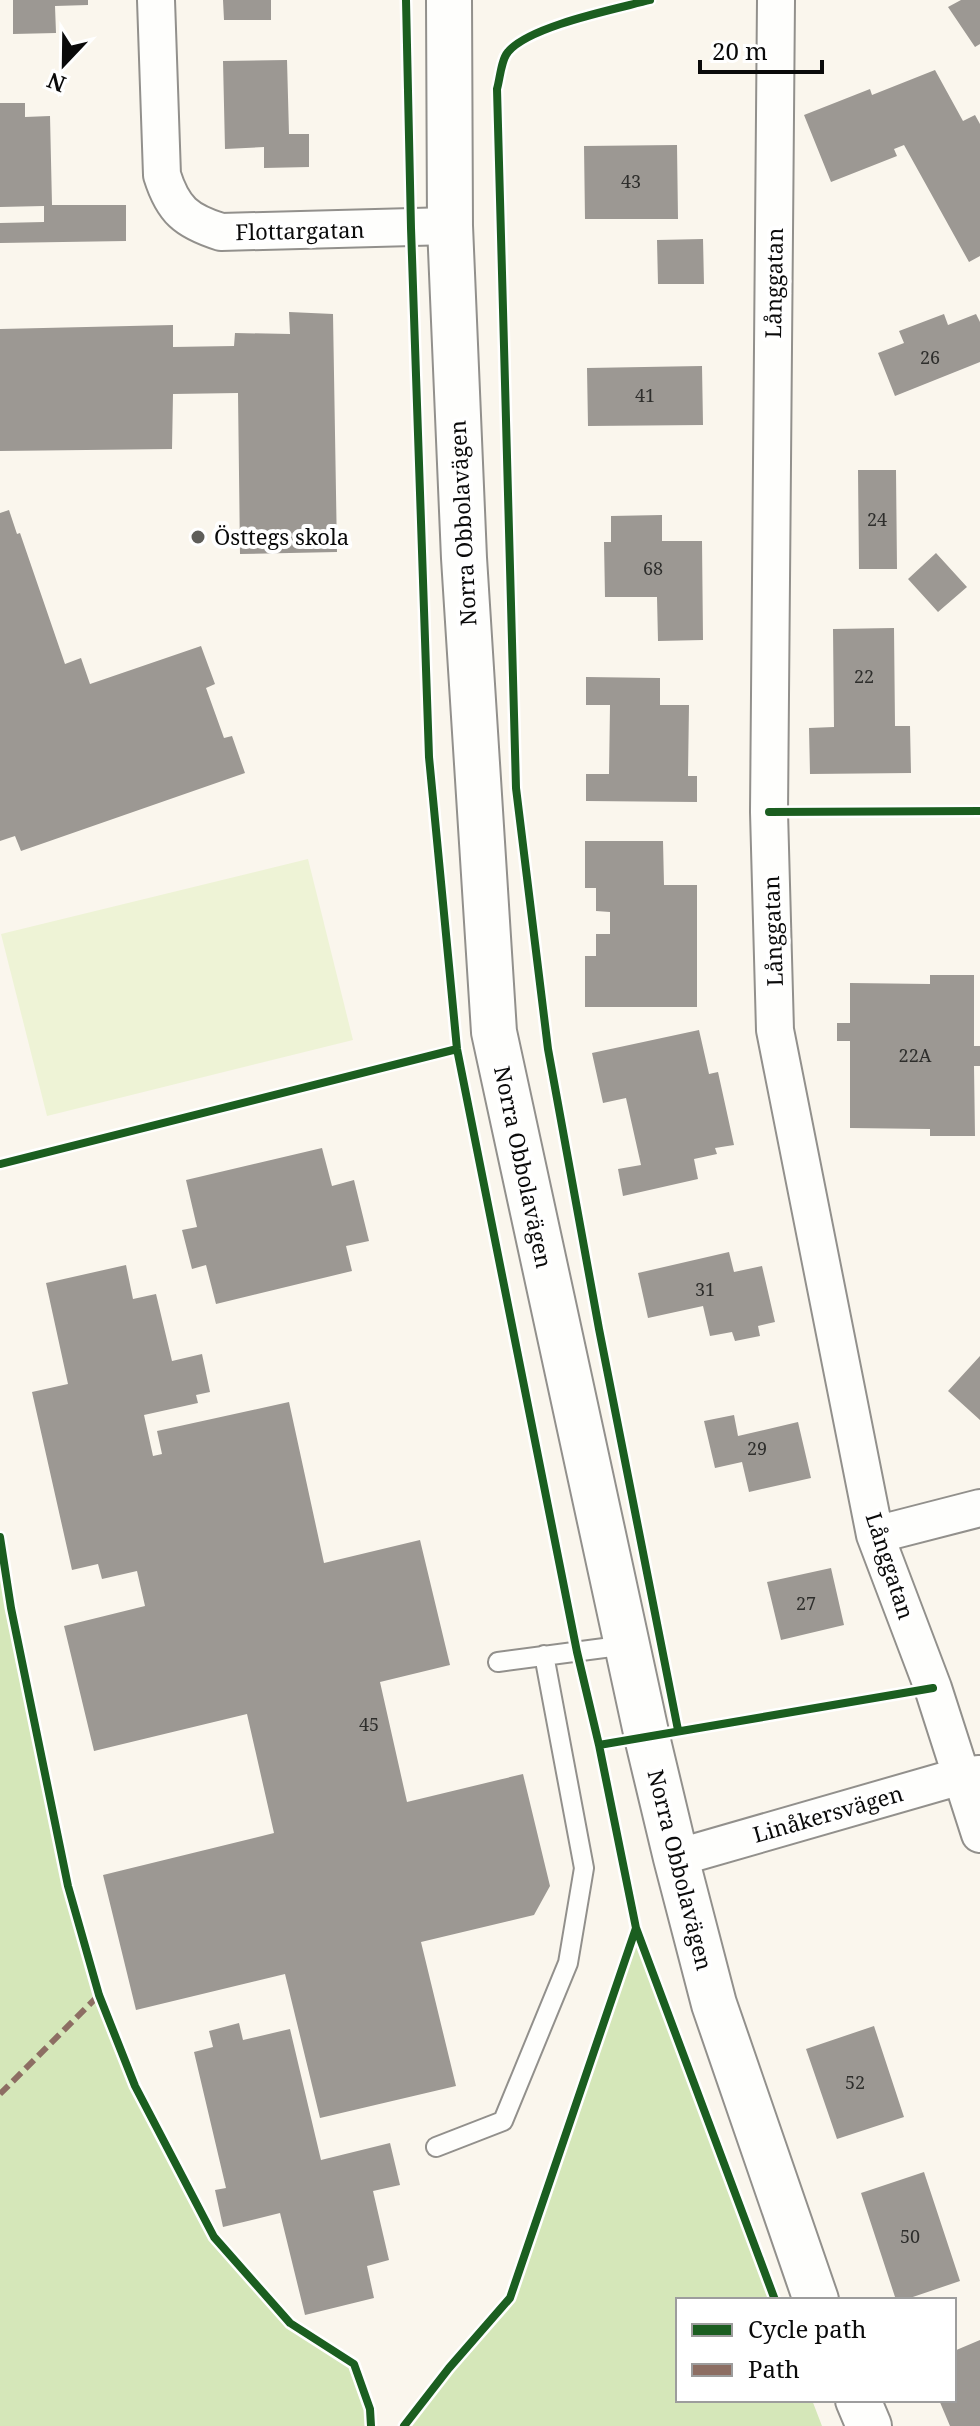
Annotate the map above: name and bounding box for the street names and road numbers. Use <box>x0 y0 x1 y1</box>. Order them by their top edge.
street label: Flottargatan <box>235 214 365 246</box>
street label: Långgatan <box>757 227 789 339</box>
street label: Norra Obbolavägen <box>442 419 482 627</box>
street label: Långgatan <box>755 875 789 987</box>
street label: Norra Obbolavägen <box>488 1063 560 1271</box>
street label: Långgatan <box>860 1508 922 1623</box>
street label: Norra Obbolavägen <box>641 1766 720 1973</box>
street label: Linåkersvägen <box>749 1777 906 1849</box>

